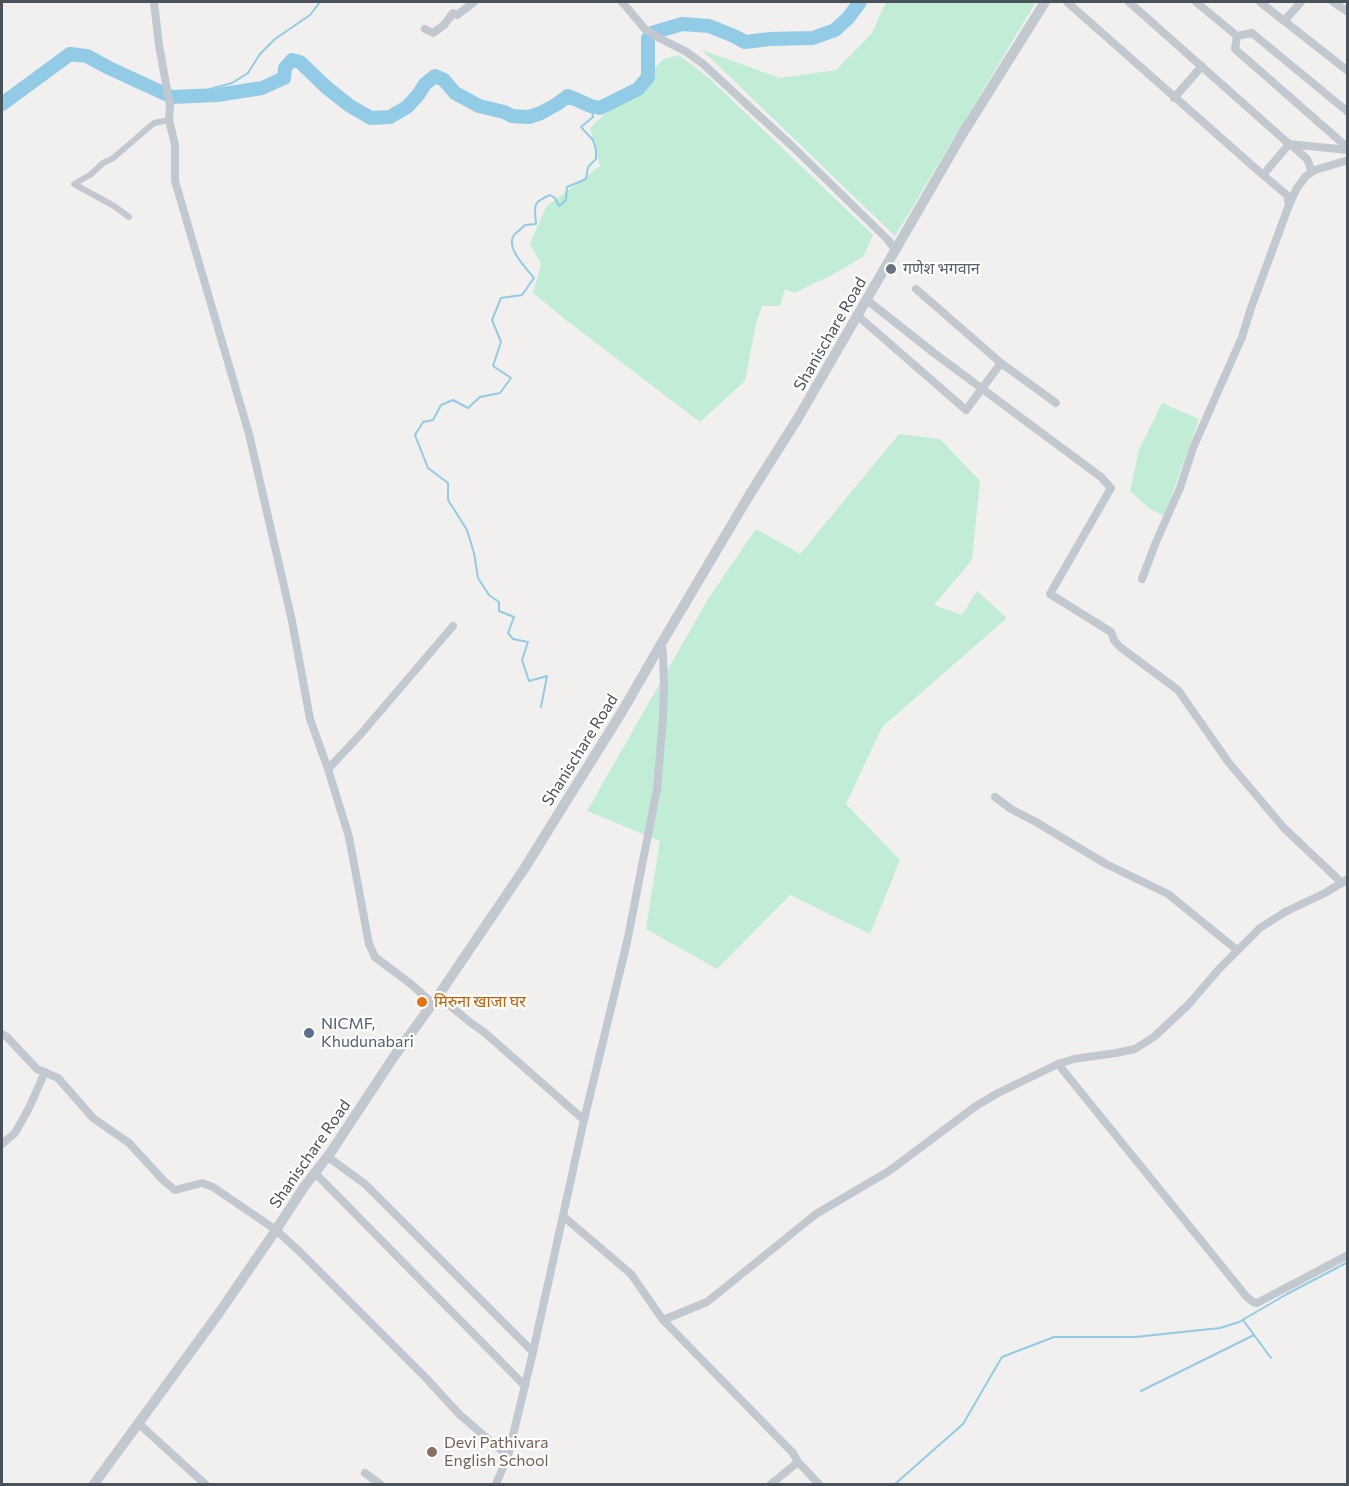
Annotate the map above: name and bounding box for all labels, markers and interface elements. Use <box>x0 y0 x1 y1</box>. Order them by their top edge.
place label: गणेश भगवान <box>903 259 980 279</box>
marker: गणेश भगवान <box>884 262 898 276</box>
street label: Shanischare Road <box>790 274 870 394</box>
street label: Shanischare Road <box>538 691 622 809</box>
place label: मिरुना खाजा घर <box>434 992 526 1012</box>
marker: मिरुना खाजा घर <box>415 995 429 1009</box>
place label: NICMF, Khudunabari <box>321 1014 414 1052</box>
marker: NICMF, Khudunabari <box>302 1026 316 1040</box>
street label: Shanischare Road <box>265 1096 355 1212</box>
place label: Devi Pathivara English School <box>444 1433 549 1471</box>
marker: Devi Pathivara English School <box>425 1445 439 1459</box>

